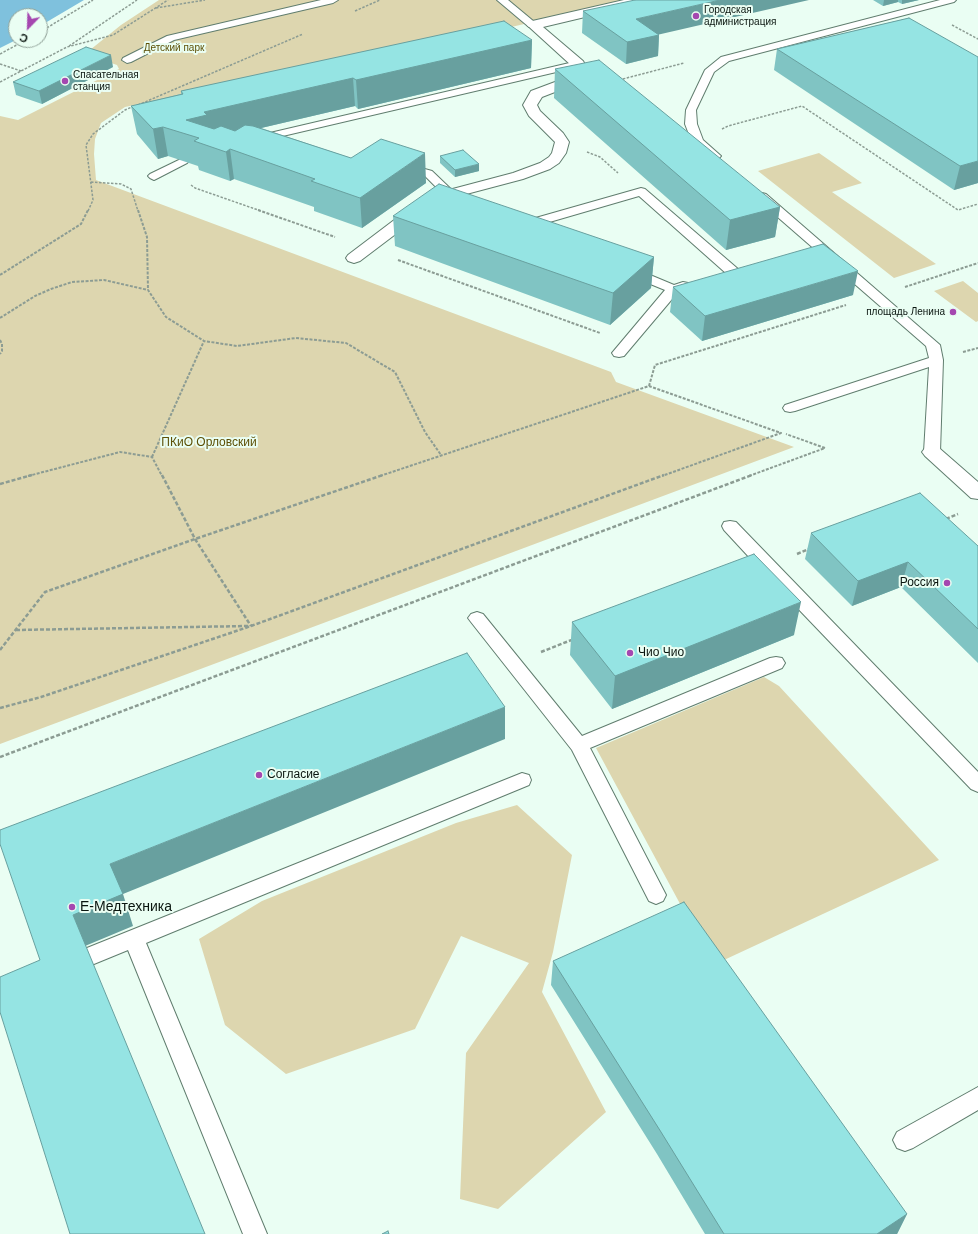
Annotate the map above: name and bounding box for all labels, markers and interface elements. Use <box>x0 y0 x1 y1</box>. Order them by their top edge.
place label: Городская администрация <box>704 4 776 28</box>
north arrow <box>8 8 48 48</box>
marker: Городская администрация <box>691 11 701 21</box>
text: С <box>18 31 30 45</box>
park label: Детский парк <box>144 42 204 54</box>
place label: Спасательная станция <box>73 69 139 92</box>
marker: Спасательная станция <box>60 76 70 86</box>
place label: площадь Ленина <box>866 306 945 318</box>
marker: площадь Ленина <box>948 307 958 317</box>
park label: ПКиО Орловский <box>161 436 257 450</box>
place label: Россия <box>900 576 939 590</box>
marker: Россия <box>942 578 952 588</box>
place label: Чио Чио <box>638 646 684 660</box>
marker: Чио Чио <box>625 648 635 658</box>
place label: Согласие <box>267 768 320 782</box>
marker: Согласие <box>254 770 264 780</box>
place label: Е-Медтехника <box>80 899 172 915</box>
marker: Е-Медтехника <box>67 902 77 912</box>

